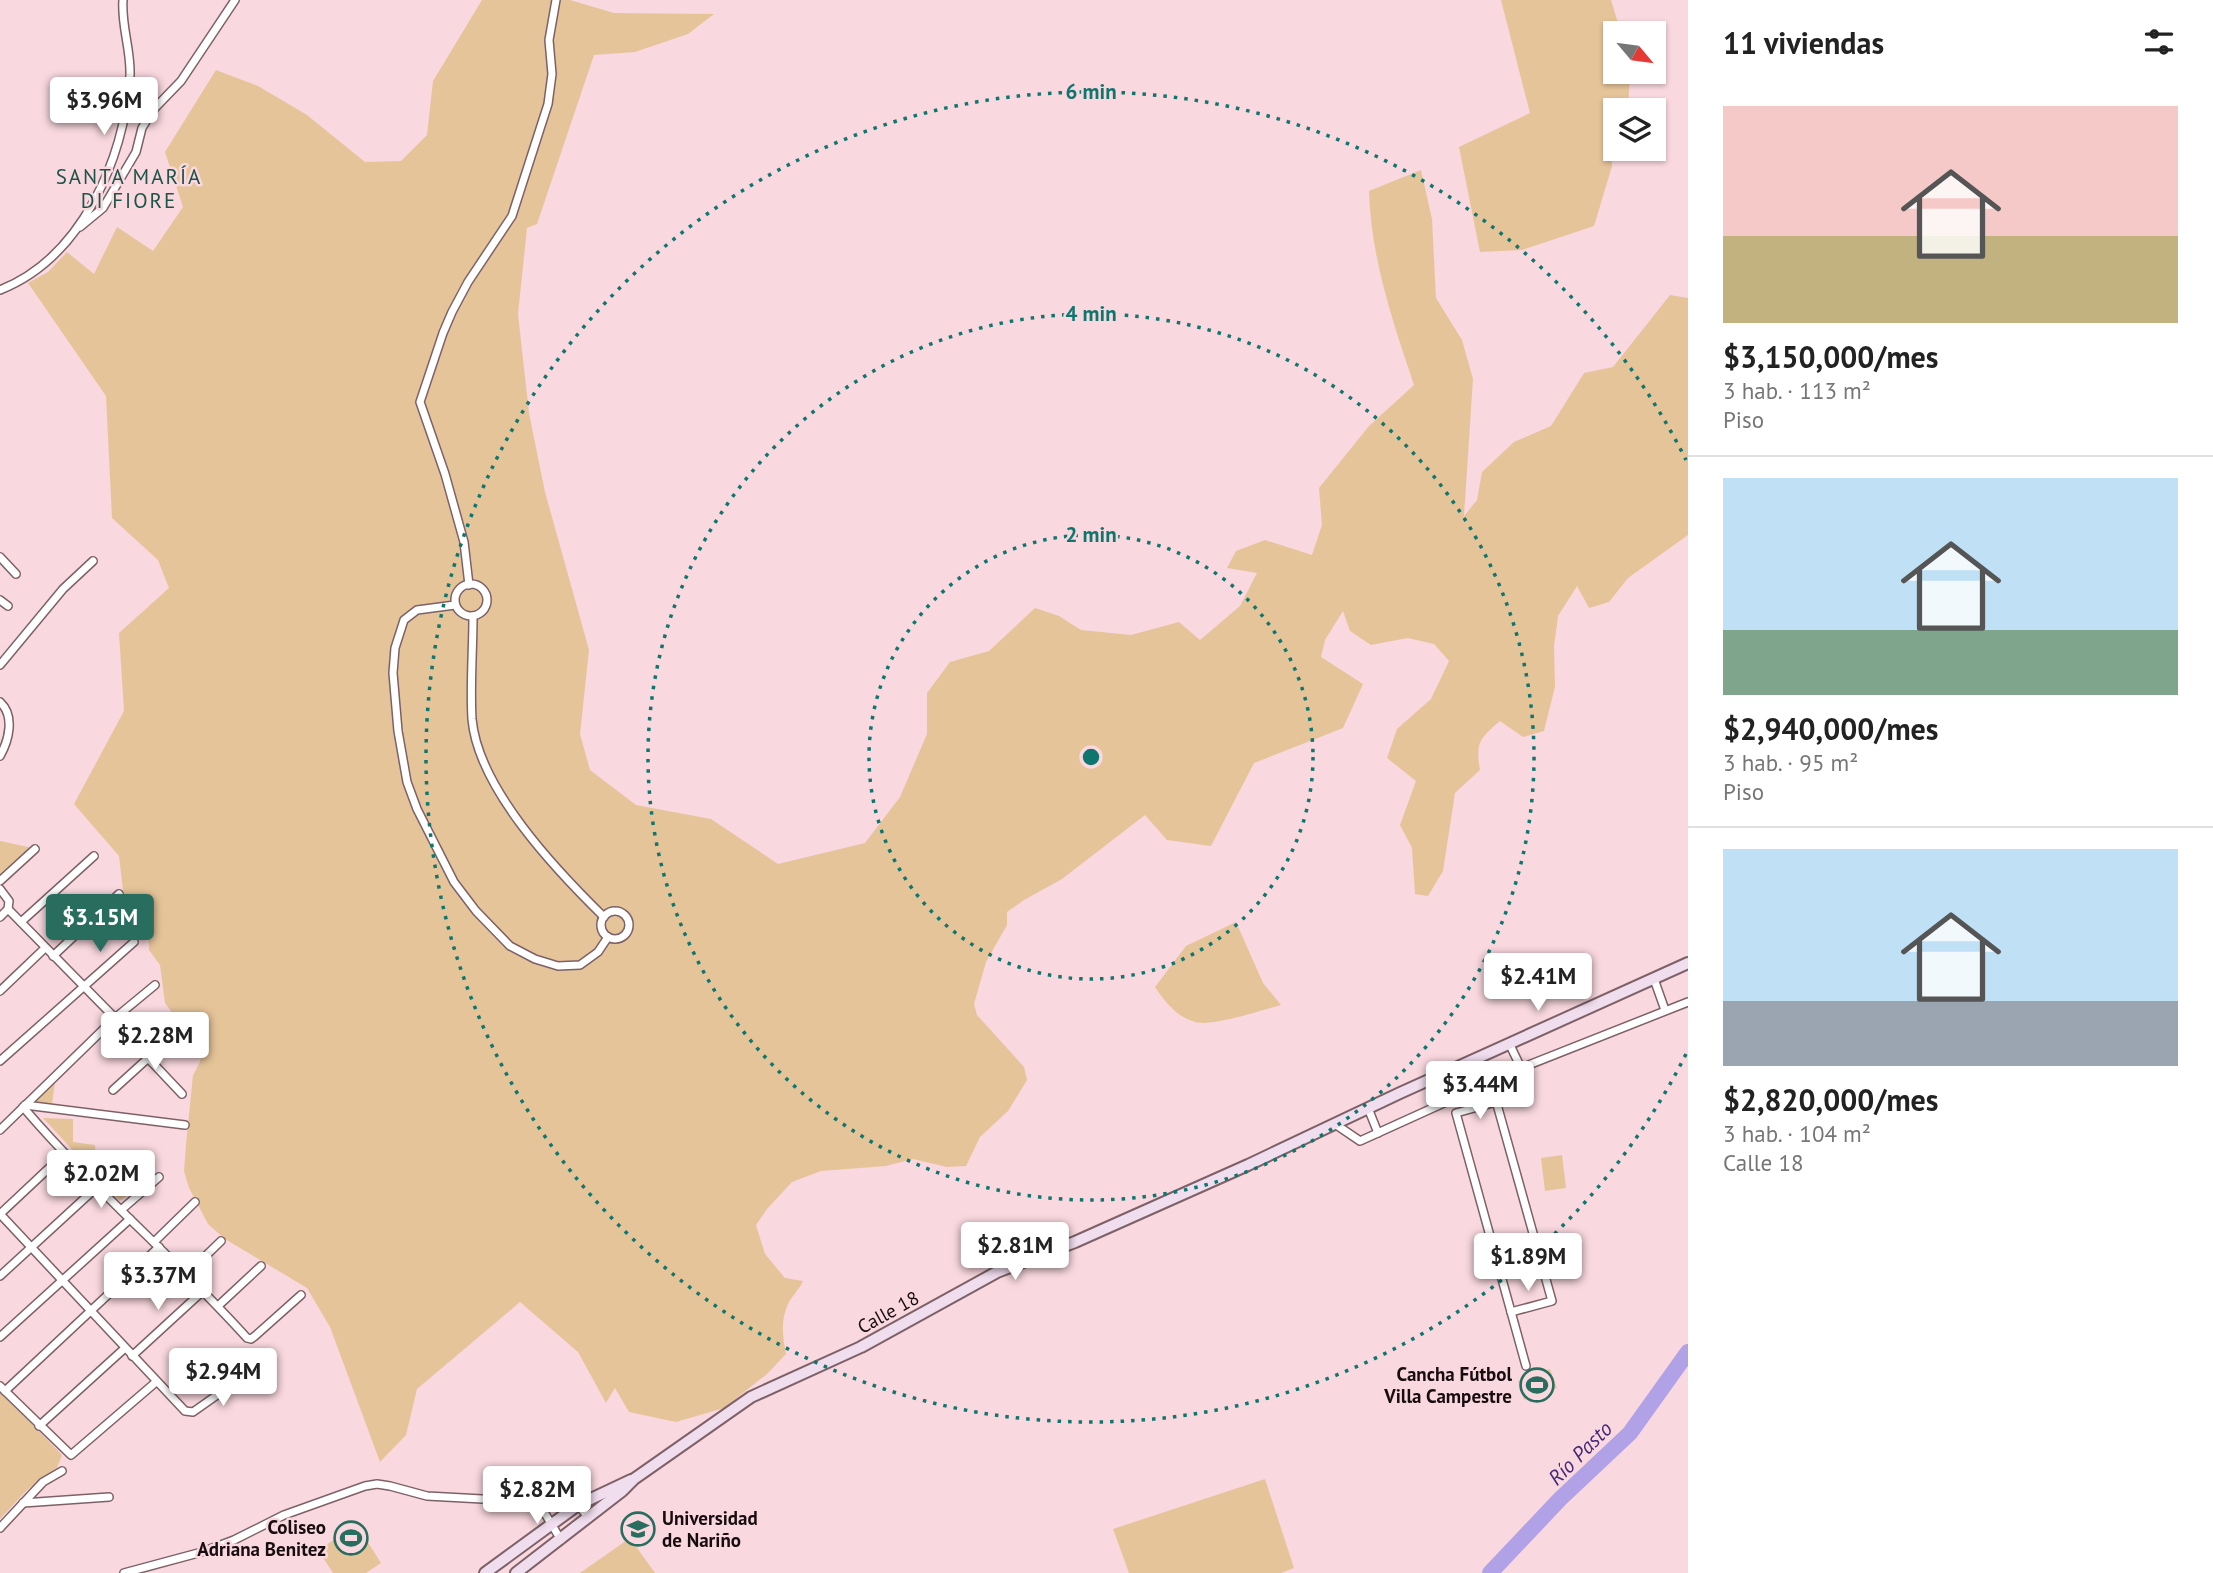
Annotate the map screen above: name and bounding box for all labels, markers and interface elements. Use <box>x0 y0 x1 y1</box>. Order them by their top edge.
north arrow <box>1603 21 1666 84</box>
map controls <box>1603 21 1666 161</box>
text: 11 viviendas <box>1723 23 1884 62</box>
icon: filters <box>2140 23 2178 61</box>
pin: $3.96M <box>47 78 161 137</box>
text: 6 min <box>1065 78 1117 105</box>
text: $3.96M <box>66 85 142 114</box>
button: layers <box>1603 98 1666 161</box>
icon: home <box>1888 151 2014 277</box>
district label: SANTA MARÍA DI FIORE <box>56 163 202 214</box>
text: 4 min <box>1065 300 1117 327</box>
text: $3,150,000/mes <box>1723 337 1939 376</box>
text: 3 hab. · 113 m² <box>1723 376 1871 405</box>
text: Piso <box>1723 405 1764 434</box>
text: 2 min <box>1065 521 1117 548</box>
icon: home <box>1888 523 2014 649</box>
text: $2,940,000/mes <box>1723 709 1939 748</box>
centre of rings <box>1079 745 1103 769</box>
text: 3 hab. · 95 m² <box>1723 748 1858 777</box>
text: Piso <box>1723 777 1764 806</box>
pin: $3.15M <box>43 894 157 954</box>
icon: home <box>1888 894 2014 1020</box>
text: $3.15M <box>62 902 138 931</box>
pin: $2.41M <box>1481 954 1595 1013</box>
text: $2.41M <box>1500 961 1576 990</box>
pin: $2.28M <box>98 1012 212 1072</box>
text: $2.28M <box>117 1020 193 1049</box>
pin: $3.44M <box>1423 1062 1537 1121</box>
text: $3.44M <box>1442 1069 1518 1098</box>
text: $2,820,000/mes <box>1723 1080 1939 1119</box>
text: 3 hab. · 104 m² <box>1723 1119 1871 1148</box>
text: Calle 18 <box>1723 1148 1803 1177</box>
pin: $2.02M <box>44 1150 158 1210</box>
text: $2.02M <box>63 1158 139 1187</box>
pin: $2.81M <box>958 1222 1072 1282</box>
text: $2.81M <box>977 1230 1053 1259</box>
pin: $1.89M <box>1471 1234 1585 1293</box>
text: $1.89M <box>1490 1241 1566 1270</box>
pin: $3.37M <box>101 1252 215 1312</box>
text: $3.37M <box>120 1260 196 1289</box>
street label: Calle 18 <box>853 1285 923 1339</box>
pin: $2.94M <box>166 1348 280 1408</box>
text: $2.94M <box>185 1356 261 1385</box>
place label: Cancha Fútbol Villa Campestre <box>1383 1362 1512 1408</box>
sports icon: Cancha Fútbol Villa Campestre <box>1518 1366 1556 1404</box>
water label: Río Pasto <box>1542 1415 1618 1491</box>
pin: $2.82M <box>480 1466 594 1526</box>
text: $2.82M <box>499 1474 575 1503</box>
place label: Universidad de Nariño <box>662 1506 758 1552</box>
school or university icon: Universidad de Nariño <box>619 1510 657 1548</box>
place label: Coliseo Adriana Benitez <box>197 1515 326 1561</box>
sports icon: Coliseo Adriana Benitez <box>332 1519 370 1557</box>

